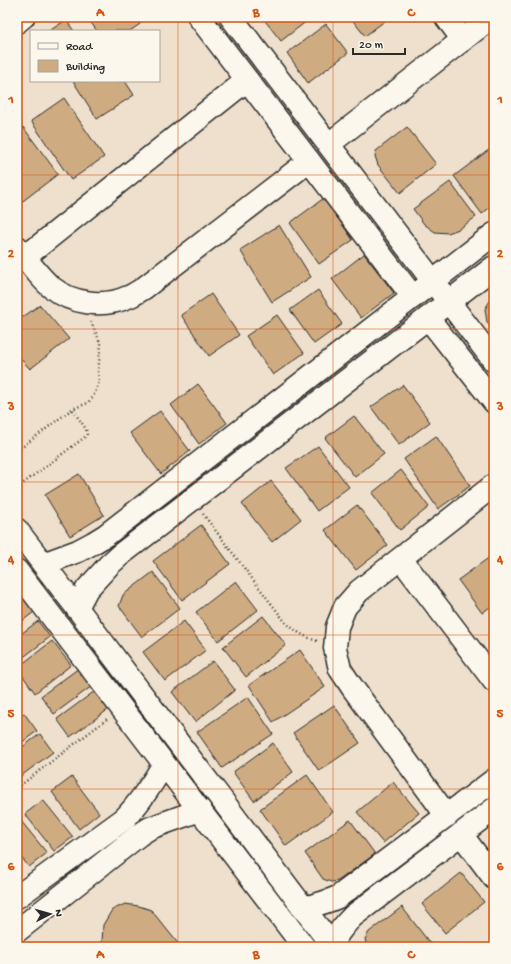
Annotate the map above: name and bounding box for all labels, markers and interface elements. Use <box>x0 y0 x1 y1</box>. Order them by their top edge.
text: A <box>95 6 105 21</box>
text: B <box>252 6 261 21</box>
text: C <box>406 6 416 21</box>
legend <box>30 30 160 82</box>
scale bar <box>353 30 405 56</box>
text: 20 m <box>359 39 384 53</box>
text: Road <box>66 41 93 55</box>
text: Building <box>65 61 105 75</box>
text: 1 <box>7 93 14 108</box>
text: 1 <box>496 93 503 108</box>
text: 2 <box>8 247 15 262</box>
text: 2 <box>497 247 504 262</box>
text: 3 <box>7 400 15 415</box>
text: 3 <box>496 400 504 415</box>
text: 4 <box>7 553 15 568</box>
text: 4 <box>496 553 504 568</box>
text: 5 <box>8 707 15 722</box>
text: 5 <box>497 707 504 722</box>
text: 6 <box>8 860 15 875</box>
text: 6 <box>497 860 504 875</box>
north arrow <box>30 894 70 934</box>
text: N <box>52 909 64 917</box>
text: A <box>95 948 105 963</box>
text: B <box>252 948 261 963</box>
text: C <box>406 948 416 963</box>

